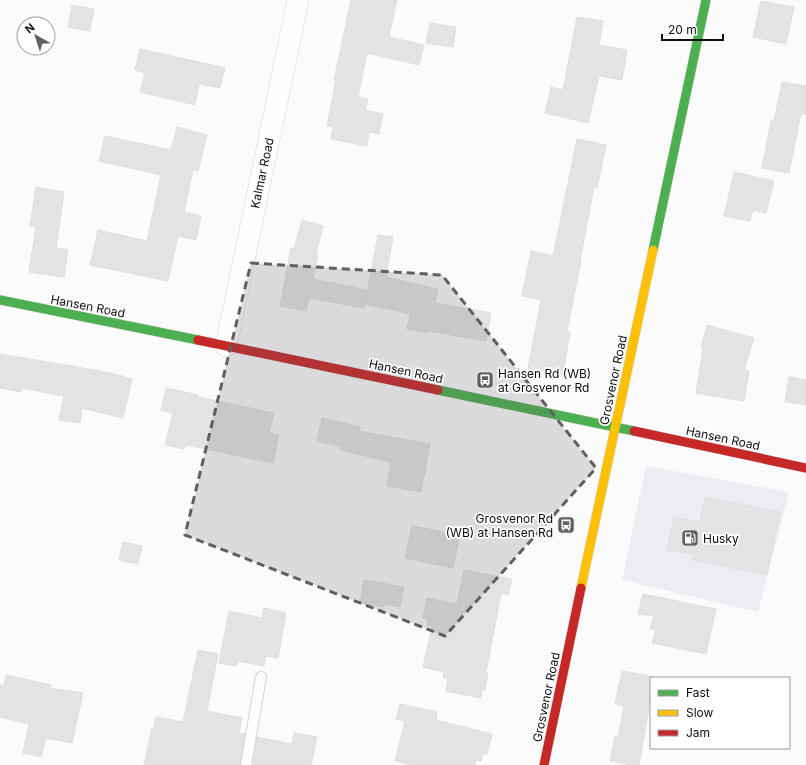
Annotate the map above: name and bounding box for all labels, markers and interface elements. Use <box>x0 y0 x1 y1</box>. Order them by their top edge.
north arrow <box>16 16 56 56</box>
scale bar <box>662 16 723 42</box>
text: N <box>22 20 37 36</box>
text: 20 m <box>668 22 697 37</box>
street label: Kalmar Road <box>247 136 277 210</box>
street label: Hansen Road <box>50 291 126 321</box>
street label: Grosvenor Road <box>596 334 630 426</box>
street label: Hansen Road <box>368 356 444 386</box>
place label: Hansen Rd (WB) at Grosvenor Rd <box>498 366 591 395</box>
bus stop icon: Hansen Rd (WB) at Grosvenor Rd <box>475 370 495 390</box>
street label: Hansen Road <box>685 423 761 453</box>
place label: Grosvenor Rd (WB) at Hansen Rd <box>446 511 553 540</box>
bus stop icon: Grosvenor Rd (WB) at Hansen Rd <box>556 515 576 535</box>
fuel station icon: Husky <box>680 528 700 548</box>
place label: Husky <box>703 531 739 546</box>
street label: Grosvenor Road <box>529 651 563 743</box>
legend <box>650 677 790 749</box>
text: Fast <box>686 685 710 700</box>
text: Slow <box>686 705 714 720</box>
text: Jam <box>686 725 710 740</box>

